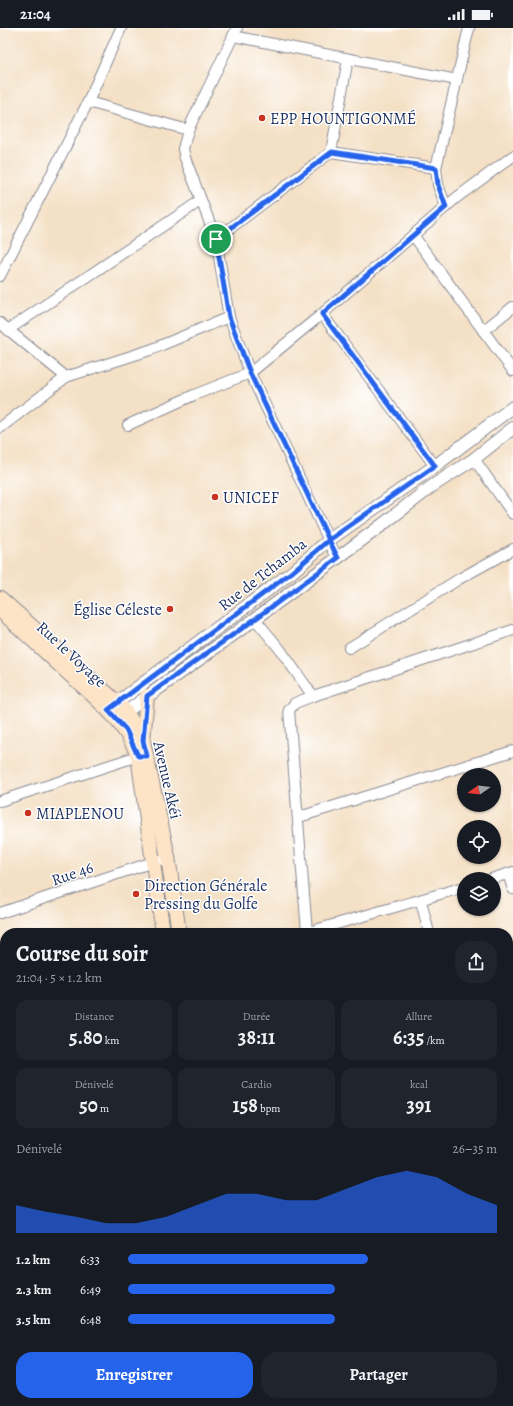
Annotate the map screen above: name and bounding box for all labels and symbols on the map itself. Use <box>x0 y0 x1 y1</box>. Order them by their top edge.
place label: EPP HOUNTIGONMÉ <box>270 108 416 130</box>
marker: EPP HOUNTIGONMÉ <box>257 113 267 123</box>
pin <box>199 222 233 256</box>
place label: UNICEF <box>223 487 279 509</box>
marker: UNICEF <box>210 492 220 502</box>
street label: Rue de Tchamba <box>214 533 312 616</box>
place label: Église Céleste <box>73 599 162 621</box>
marker: Église Céleste <box>165 604 175 614</box>
street label: Rue le Voyage <box>32 617 111 693</box>
street label: Avenue Akéi <box>147 738 187 821</box>
north arrow <box>457 768 501 812</box>
place label: MIAPLENOU <box>36 803 124 825</box>
marker: MIAPLENOU <box>23 808 33 818</box>
street label: Rue 46 <box>48 857 96 891</box>
place label: Direction Générale Pressing du Golfe <box>144 875 267 915</box>
marker: Direction Générale Pressing du Golfe <box>131 889 141 899</box>

